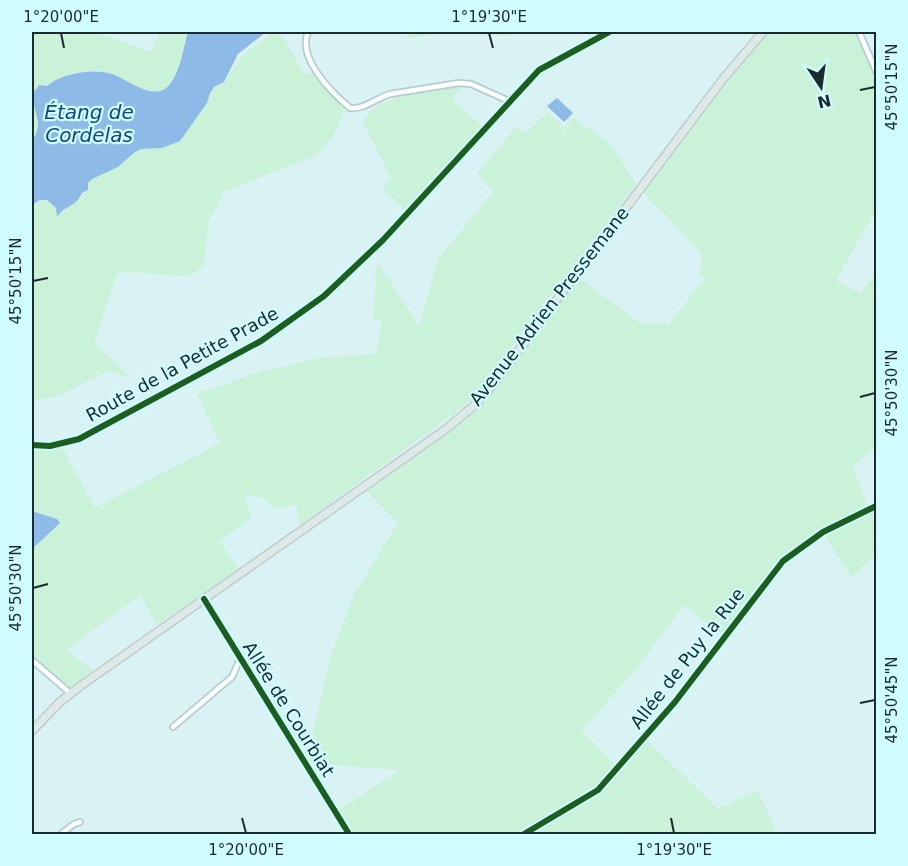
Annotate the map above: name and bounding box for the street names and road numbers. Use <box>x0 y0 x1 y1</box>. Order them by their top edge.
street label: Avenue Adrien Pressemane <box>465 203 633 409</box>
street label: Route de la Petite Prade <box>82 302 282 426</box>
street label: Allée de Puy la Rue <box>626 584 748 732</box>
street label: Allée de Courbiat <box>239 638 339 780</box>

